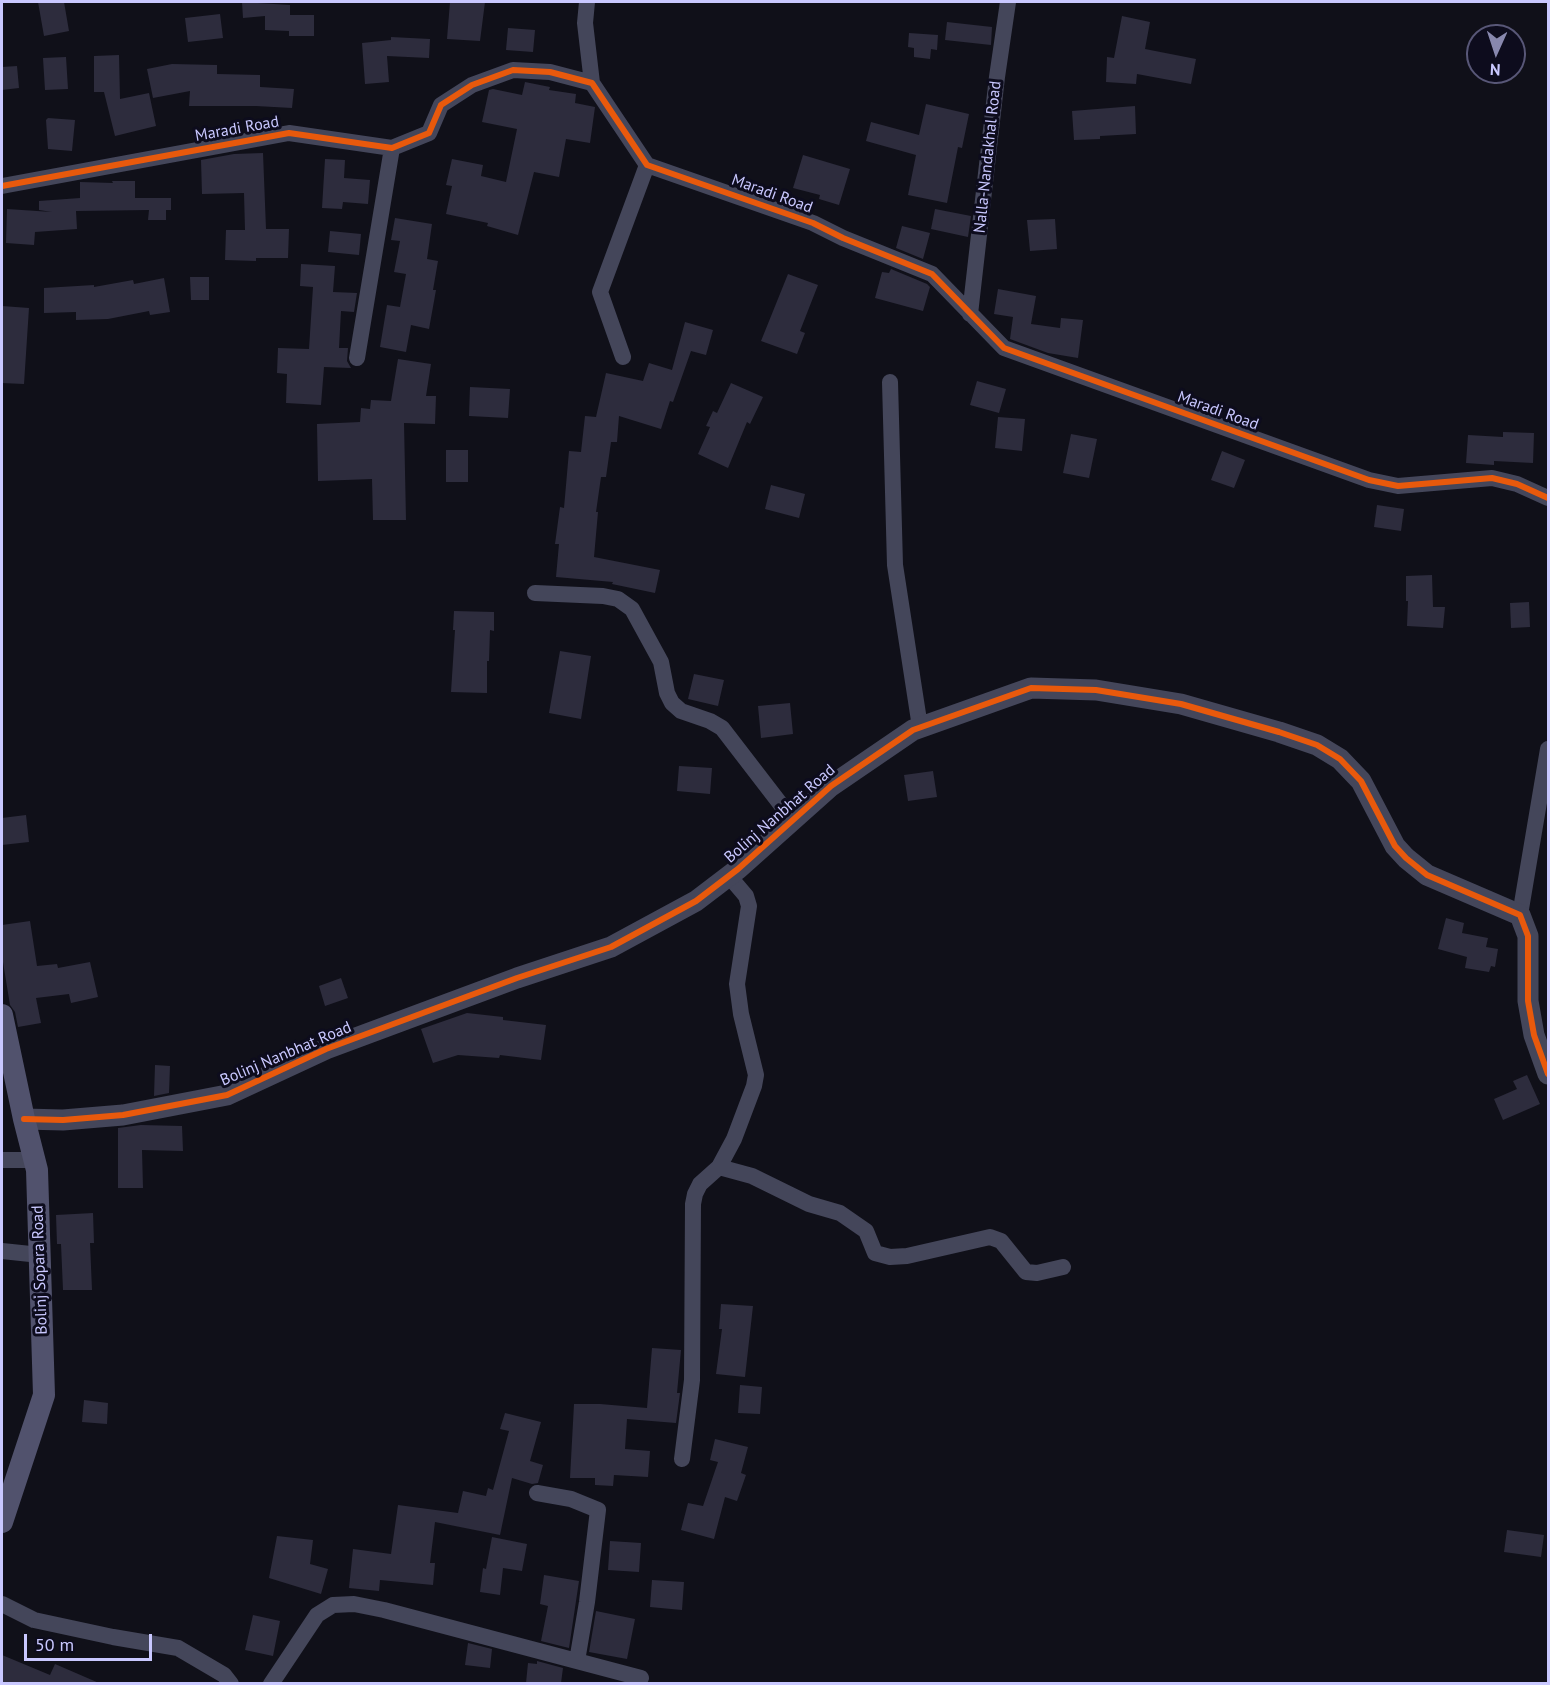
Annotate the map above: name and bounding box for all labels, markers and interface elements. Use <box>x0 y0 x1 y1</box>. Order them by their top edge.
north arrow <box>1466 24 1526 84</box>
text: N <box>1489 60 1501 80</box>
street label: Nalla-Nandakhal Road <box>970 80 1006 234</box>
street label: Maradi Road <box>193 112 281 146</box>
street label: Maradi Road <box>729 170 815 218</box>
street label: Maradi Road <box>1175 387 1261 435</box>
street label: Bolinj Nanbhat Road <box>721 761 839 867</box>
street label: Bolinj Nanbhat Road <box>218 1018 354 1090</box>
street label: Bolinj Sopara Road <box>28 1205 52 1335</box>
scale bar <box>27 1622 154 1660</box>
text: 50 m <box>35 1633 74 1656</box>

